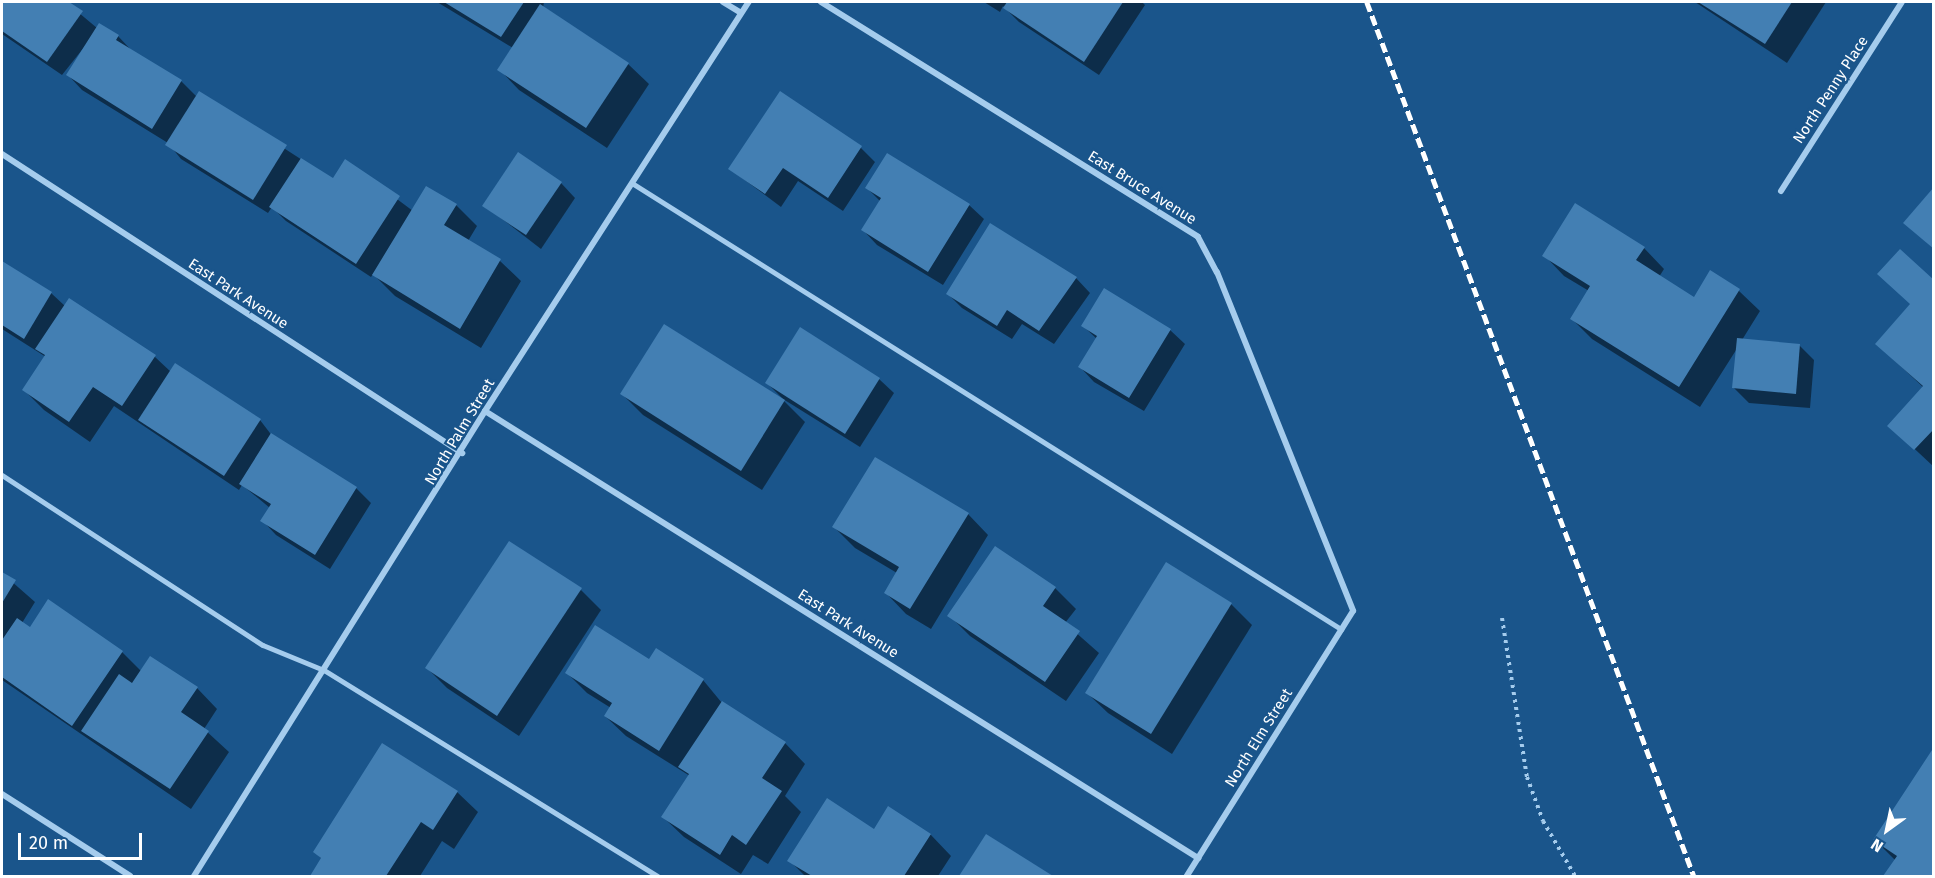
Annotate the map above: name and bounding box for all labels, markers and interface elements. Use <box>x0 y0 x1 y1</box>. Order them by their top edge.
street label: North Penny Place <box>1790 33 1872 147</box>
street label: East Bruce Avenue <box>1084 147 1200 229</box>
street label: East Park Avenue <box>185 255 291 333</box>
street label: North Palm Street <box>421 376 499 488</box>
street label: East Park Avenue <box>794 586 902 662</box>
street label: North Elm Street <box>1221 685 1297 791</box>
north arrow <box>1857 800 1917 860</box>
scale bar <box>21 821 146 859</box>
text: 20 m <box>29 832 68 854</box>
text: N <box>1867 835 1887 856</box>

